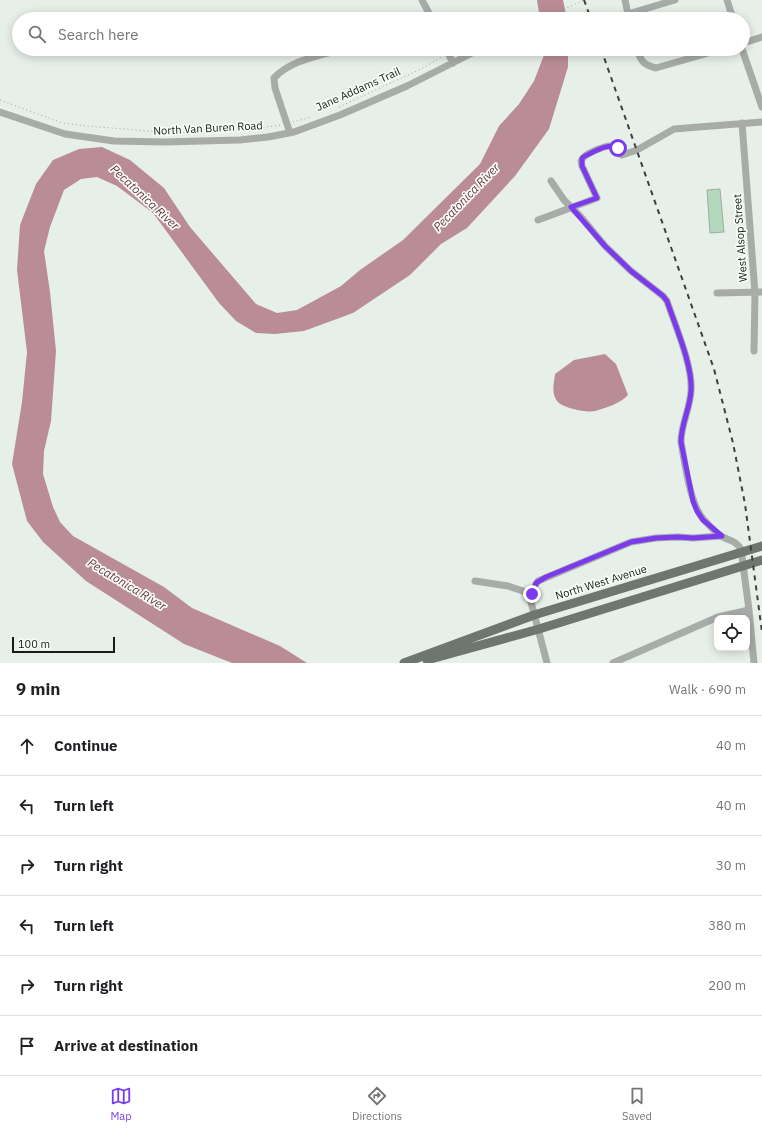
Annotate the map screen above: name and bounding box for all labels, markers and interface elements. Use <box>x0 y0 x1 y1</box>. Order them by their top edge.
search box <box>12 12 750 56</box>
icon: search <box>26 23 48 45</box>
text: Search here <box>58 25 138 44</box>
street label: Jane Addams Trail <box>314 64 402 114</box>
street label: North Van Buren Road <box>153 118 263 138</box>
route start <box>609 139 627 157</box>
water label: Pecatonica River <box>430 159 503 234</box>
water label: Pecatonica River <box>107 161 183 233</box>
street label: West Alsop Street <box>730 193 750 282</box>
water label: Pecatonica River <box>85 555 169 614</box>
street label: North West Avenue <box>554 561 648 603</box>
route end <box>523 585 541 603</box>
map controls <box>714 615 750 651</box>
button: locate <box>714 615 750 651</box>
scale bar <box>12 635 115 654</box>
text: 100 m <box>18 637 50 651</box>
text: 9 min <box>16 678 60 700</box>
text: Walk · 690 m <box>669 681 746 698</box>
icon: ahead <box>16 735 38 757</box>
text: Continue <box>54 736 118 755</box>
text: 40 m <box>716 737 746 754</box>
icon: left <box>16 795 38 817</box>
text: Turn left <box>54 796 114 815</box>
text: 40 m <box>716 797 746 814</box>
icon: right <box>16 855 38 877</box>
text: Turn right <box>54 856 123 875</box>
text: 30 m <box>716 857 746 874</box>
icon: left <box>16 915 38 937</box>
text: Turn left <box>54 916 114 935</box>
text: 380 m <box>708 917 746 934</box>
icon: right <box>16 975 38 997</box>
text: Turn right <box>54 976 123 995</box>
text: 200 m <box>708 977 746 994</box>
icon: arrive <box>16 1035 38 1057</box>
text: Arrive at destination <box>54 1036 198 1055</box>
tab: Map <box>110 1085 132 1123</box>
tab: Directions <box>352 1085 402 1123</box>
tab: Saved <box>622 1085 652 1123</box>

